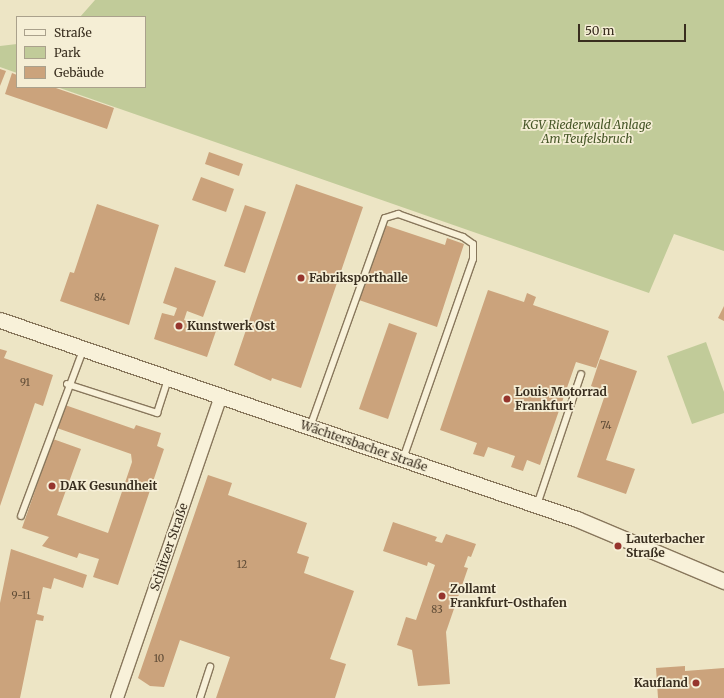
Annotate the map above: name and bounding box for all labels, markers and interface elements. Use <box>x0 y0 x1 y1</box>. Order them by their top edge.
legend <box>16 16 146 88</box>
scale bar <box>580 16 688 42</box>
text: 50 m <box>585 23 614 38</box>
text: Straße <box>54 25 92 40</box>
text: Park <box>54 45 81 60</box>
text: Gebäude <box>54 65 104 80</box>
park label: KGV Riederwald Anlage Am Teufelsbruch <box>523 118 651 146</box>
place label: Fabriksporthalle <box>309 271 408 285</box>
marker: Fabriksporthalle <box>296 273 306 283</box>
house number: 84 <box>94 292 106 304</box>
place label: Kunstwerk Ost <box>187 319 275 333</box>
marker: Kunstwerk Ost <box>174 321 184 331</box>
house number: 91 <box>20 377 30 389</box>
place label: Louis Motorrad Frankfurt <box>515 385 607 413</box>
marker: Louis Motorrad Frankfurt <box>502 394 512 404</box>
street label: Wächtersbacher Straße <box>299 417 429 475</box>
house number: 74 <box>601 420 611 432</box>
place label: DAK Gesundheit <box>60 479 157 493</box>
marker: DAK Gesundheit <box>47 481 57 491</box>
street label: Schlitzer Straße <box>147 501 191 593</box>
place label: Lauterbacher Straße <box>626 532 705 560</box>
marker: Lauterbacher Straße <box>613 541 623 551</box>
house number: 12 <box>237 559 247 571</box>
place label: Zollamt Frankfurt-Osthafen <box>450 582 567 610</box>
house number: 9-11 <box>12 590 30 602</box>
marker: Zollamt Frankfurt-Osthafen <box>437 591 447 601</box>
house number: 83 <box>431 604 443 616</box>
house number: 10 <box>154 653 164 665</box>
place label: Kaufland <box>634 676 688 690</box>
marker: Kaufland <box>691 678 701 688</box>

